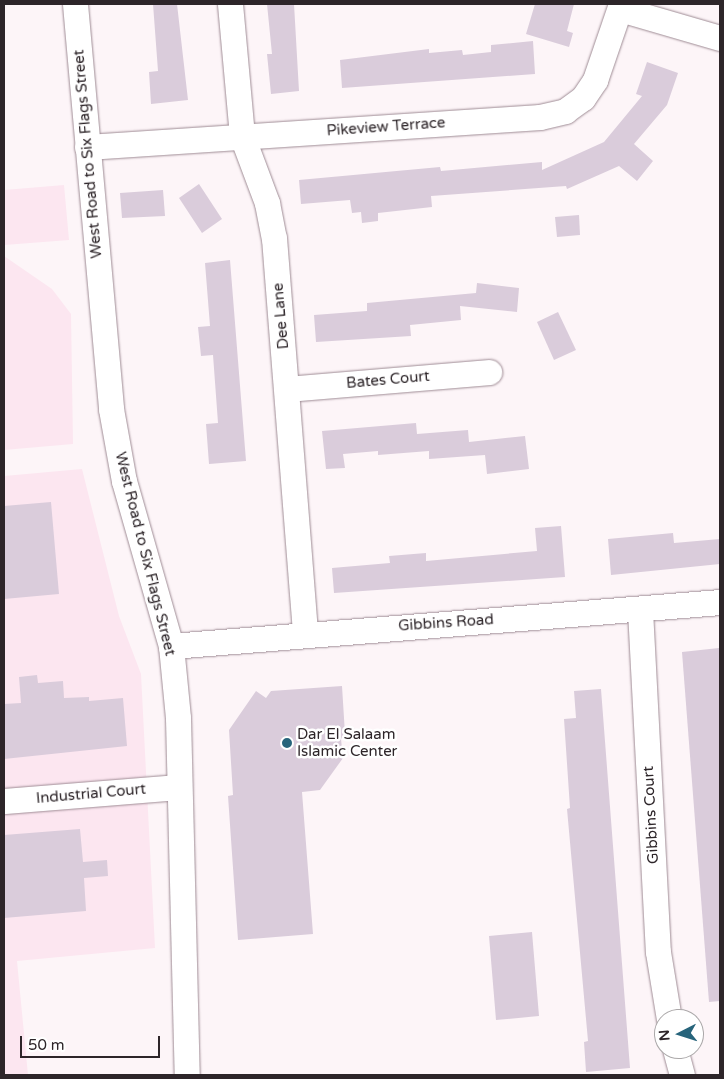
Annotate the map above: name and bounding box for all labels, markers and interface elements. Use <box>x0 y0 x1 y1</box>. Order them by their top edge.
street label: West Road to Six Flags Street <box>70 49 106 259</box>
street label: Pikeview Terrace <box>326 114 446 140</box>
street label: Dee Lane <box>269 282 293 350</box>
street label: Bates Court <box>345 367 431 393</box>
street label: West Road to Six Flags Street <box>111 450 179 658</box>
street label: Gibbins Road <box>398 611 494 635</box>
place label: Dar El Salaam Islamic Center <box>297 725 397 760</box>
marker: Dar El Salaam Islamic Center <box>281 737 293 749</box>
street label: Gibbins Court <box>639 766 663 864</box>
street label: Industrial Court <box>35 780 147 808</box>
north arrow <box>654 1009 704 1059</box>
scale bar <box>22 1026 162 1058</box>
text: N <box>656 1029 674 1042</box>
text: 50 m <box>28 1036 65 1054</box>

